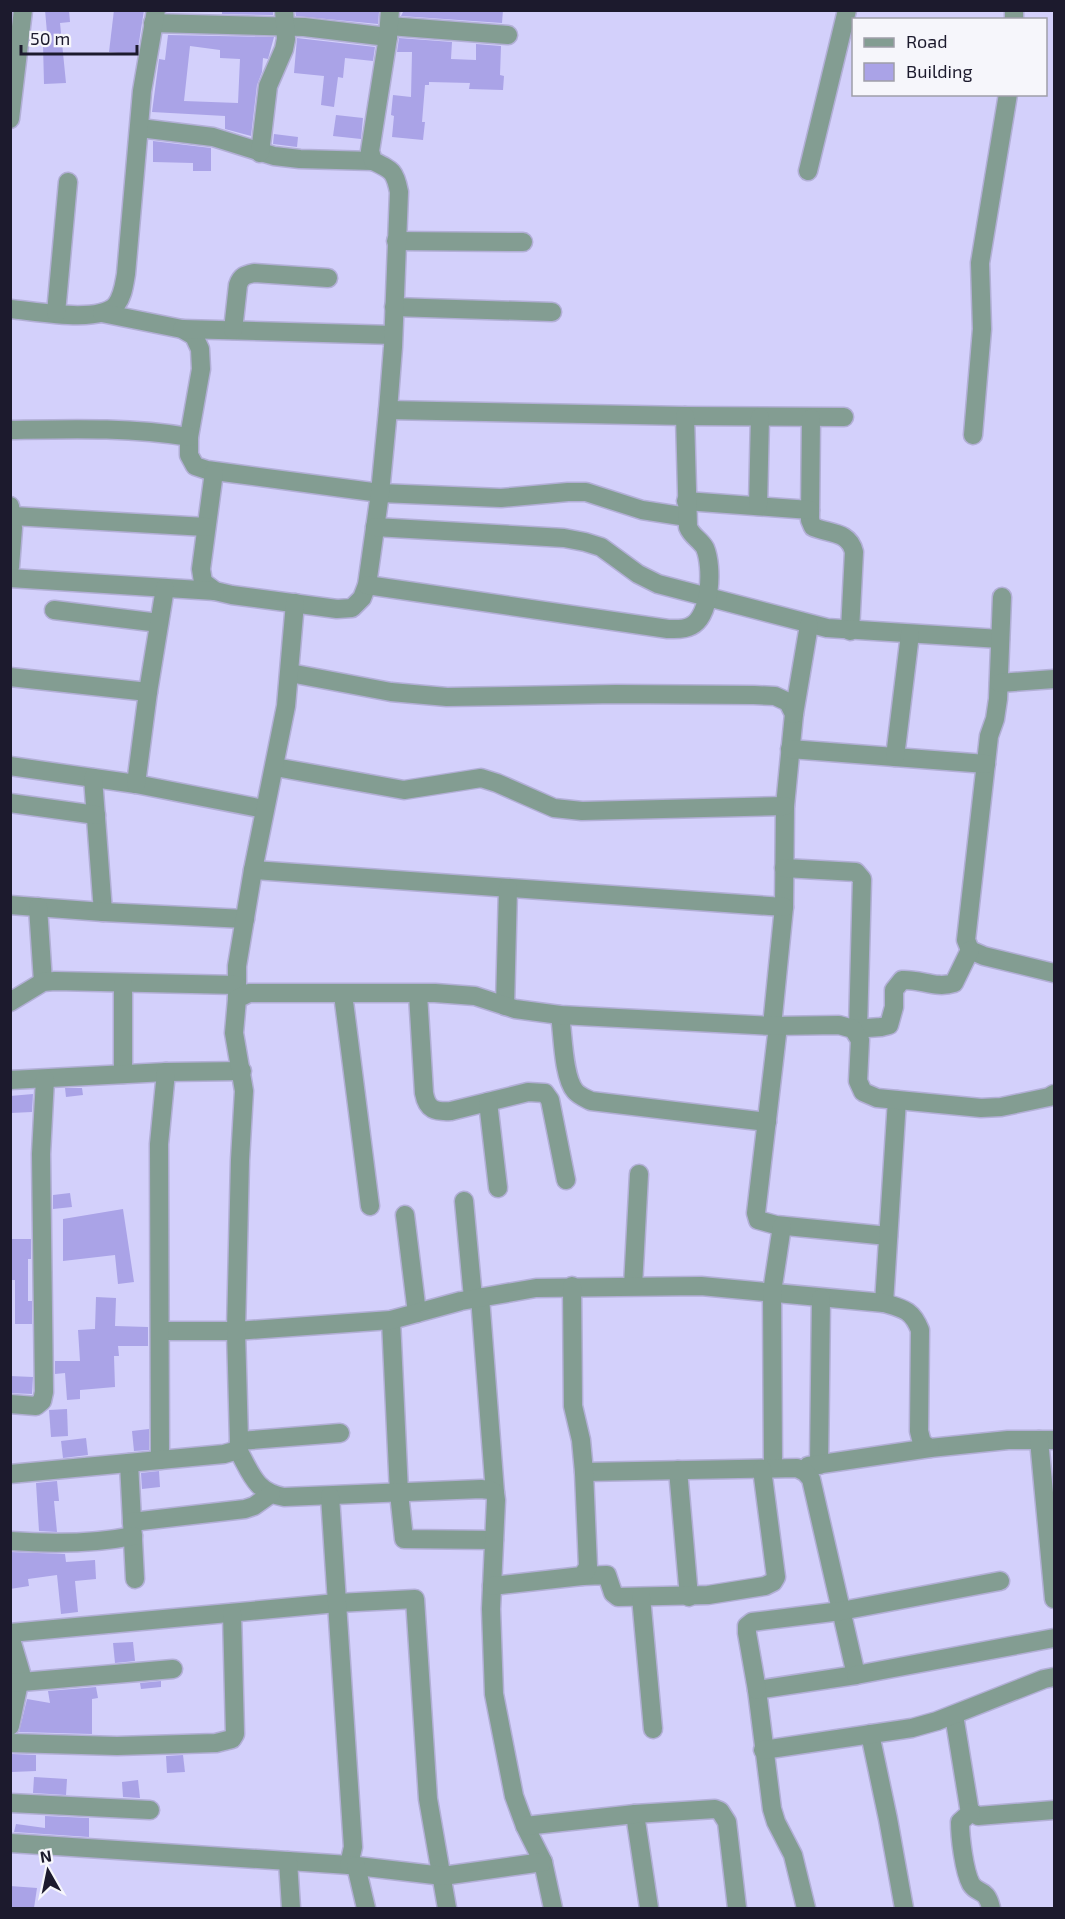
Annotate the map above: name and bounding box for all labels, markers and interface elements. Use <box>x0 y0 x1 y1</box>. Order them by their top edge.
scale bar <box>21 18 136 56</box>
legend <box>852 18 1047 96</box>
text: 50 m <box>30 27 70 49</box>
text: Road <box>906 30 947 52</box>
text: Building <box>906 60 973 82</box>
north arrow <box>18 1841 78 1901</box>
text: N <box>38 1845 53 1866</box>

